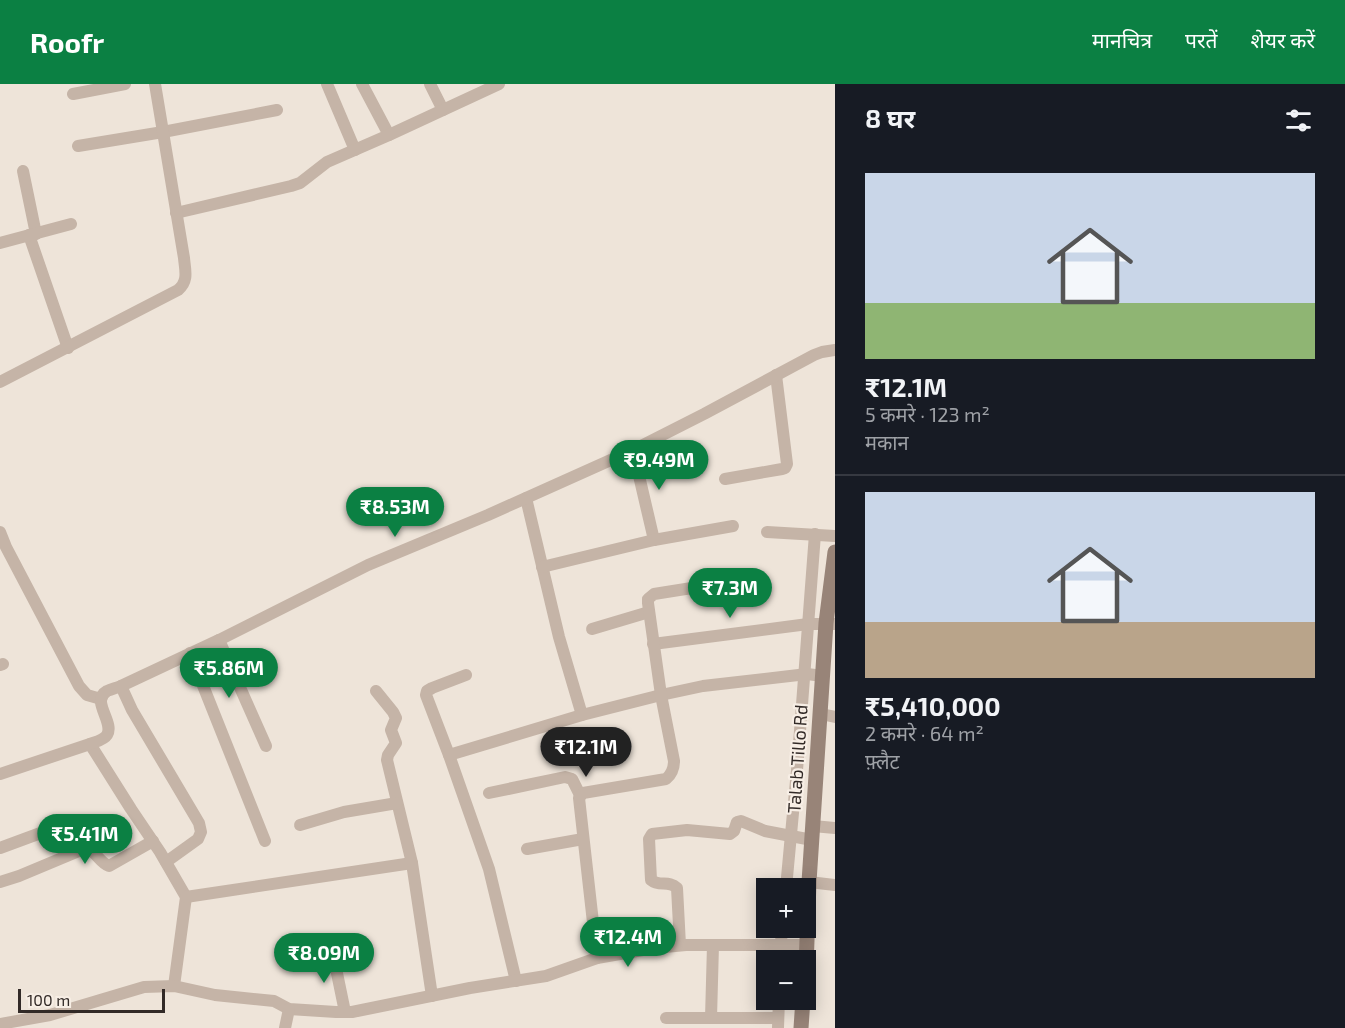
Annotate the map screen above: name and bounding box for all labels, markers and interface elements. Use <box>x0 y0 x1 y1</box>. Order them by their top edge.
text: Roofr <box>30 25 104 59</box>
text: मानचित्र <box>1092 27 1152 52</box>
text: परतें <box>1185 27 1218 52</box>
text: शेयर करें <box>1251 27 1315 52</box>
text: 8 घर <box>865 102 915 133</box>
icon: filters <box>1282 104 1315 137</box>
icon: home <box>1036 212 1144 320</box>
text: ₹12.1M <box>865 371 947 402</box>
text: 5 कमरे · 123 m² <box>865 402 990 426</box>
text: मकान <box>865 430 909 454</box>
pin: ₹9.49M <box>610 440 708 491</box>
text: ₹9.49M <box>623 447 695 471</box>
pin: ₹8.53M <box>346 487 444 538</box>
text: ₹8.53M <box>360 494 430 518</box>
icon: home <box>1036 531 1144 639</box>
pin: ₹7.3M <box>688 568 772 619</box>
text: ₹7.3M <box>702 575 758 599</box>
pin: ₹5.86M <box>180 648 278 699</box>
text: ₹5.86M <box>194 655 264 679</box>
text: ₹5,410,000 <box>865 690 1001 721</box>
street label: Talab Tillo Rd <box>782 704 812 814</box>
text: 2 कमरे · 64 m² <box>865 721 984 745</box>
pin: ₹12.1M <box>537 727 635 778</box>
text: ₹12.1M <box>554 734 618 758</box>
text: फ़्लैट <box>865 749 900 773</box>
pin: ₹5.41M <box>36 814 134 865</box>
text: ₹5.41M <box>51 821 119 845</box>
map controls <box>756 878 816 1010</box>
button: + <box>756 878 816 938</box>
pin: ₹12.4M <box>579 917 677 968</box>
text: ₹12.4M <box>594 924 662 948</box>
pin: ₹8.09M <box>275 933 373 984</box>
text: ₹8.09M <box>288 940 360 964</box>
button: − <box>756 950 816 1010</box>
scale bar <box>18 986 165 1014</box>
text: 100 m <box>27 990 70 1009</box>

